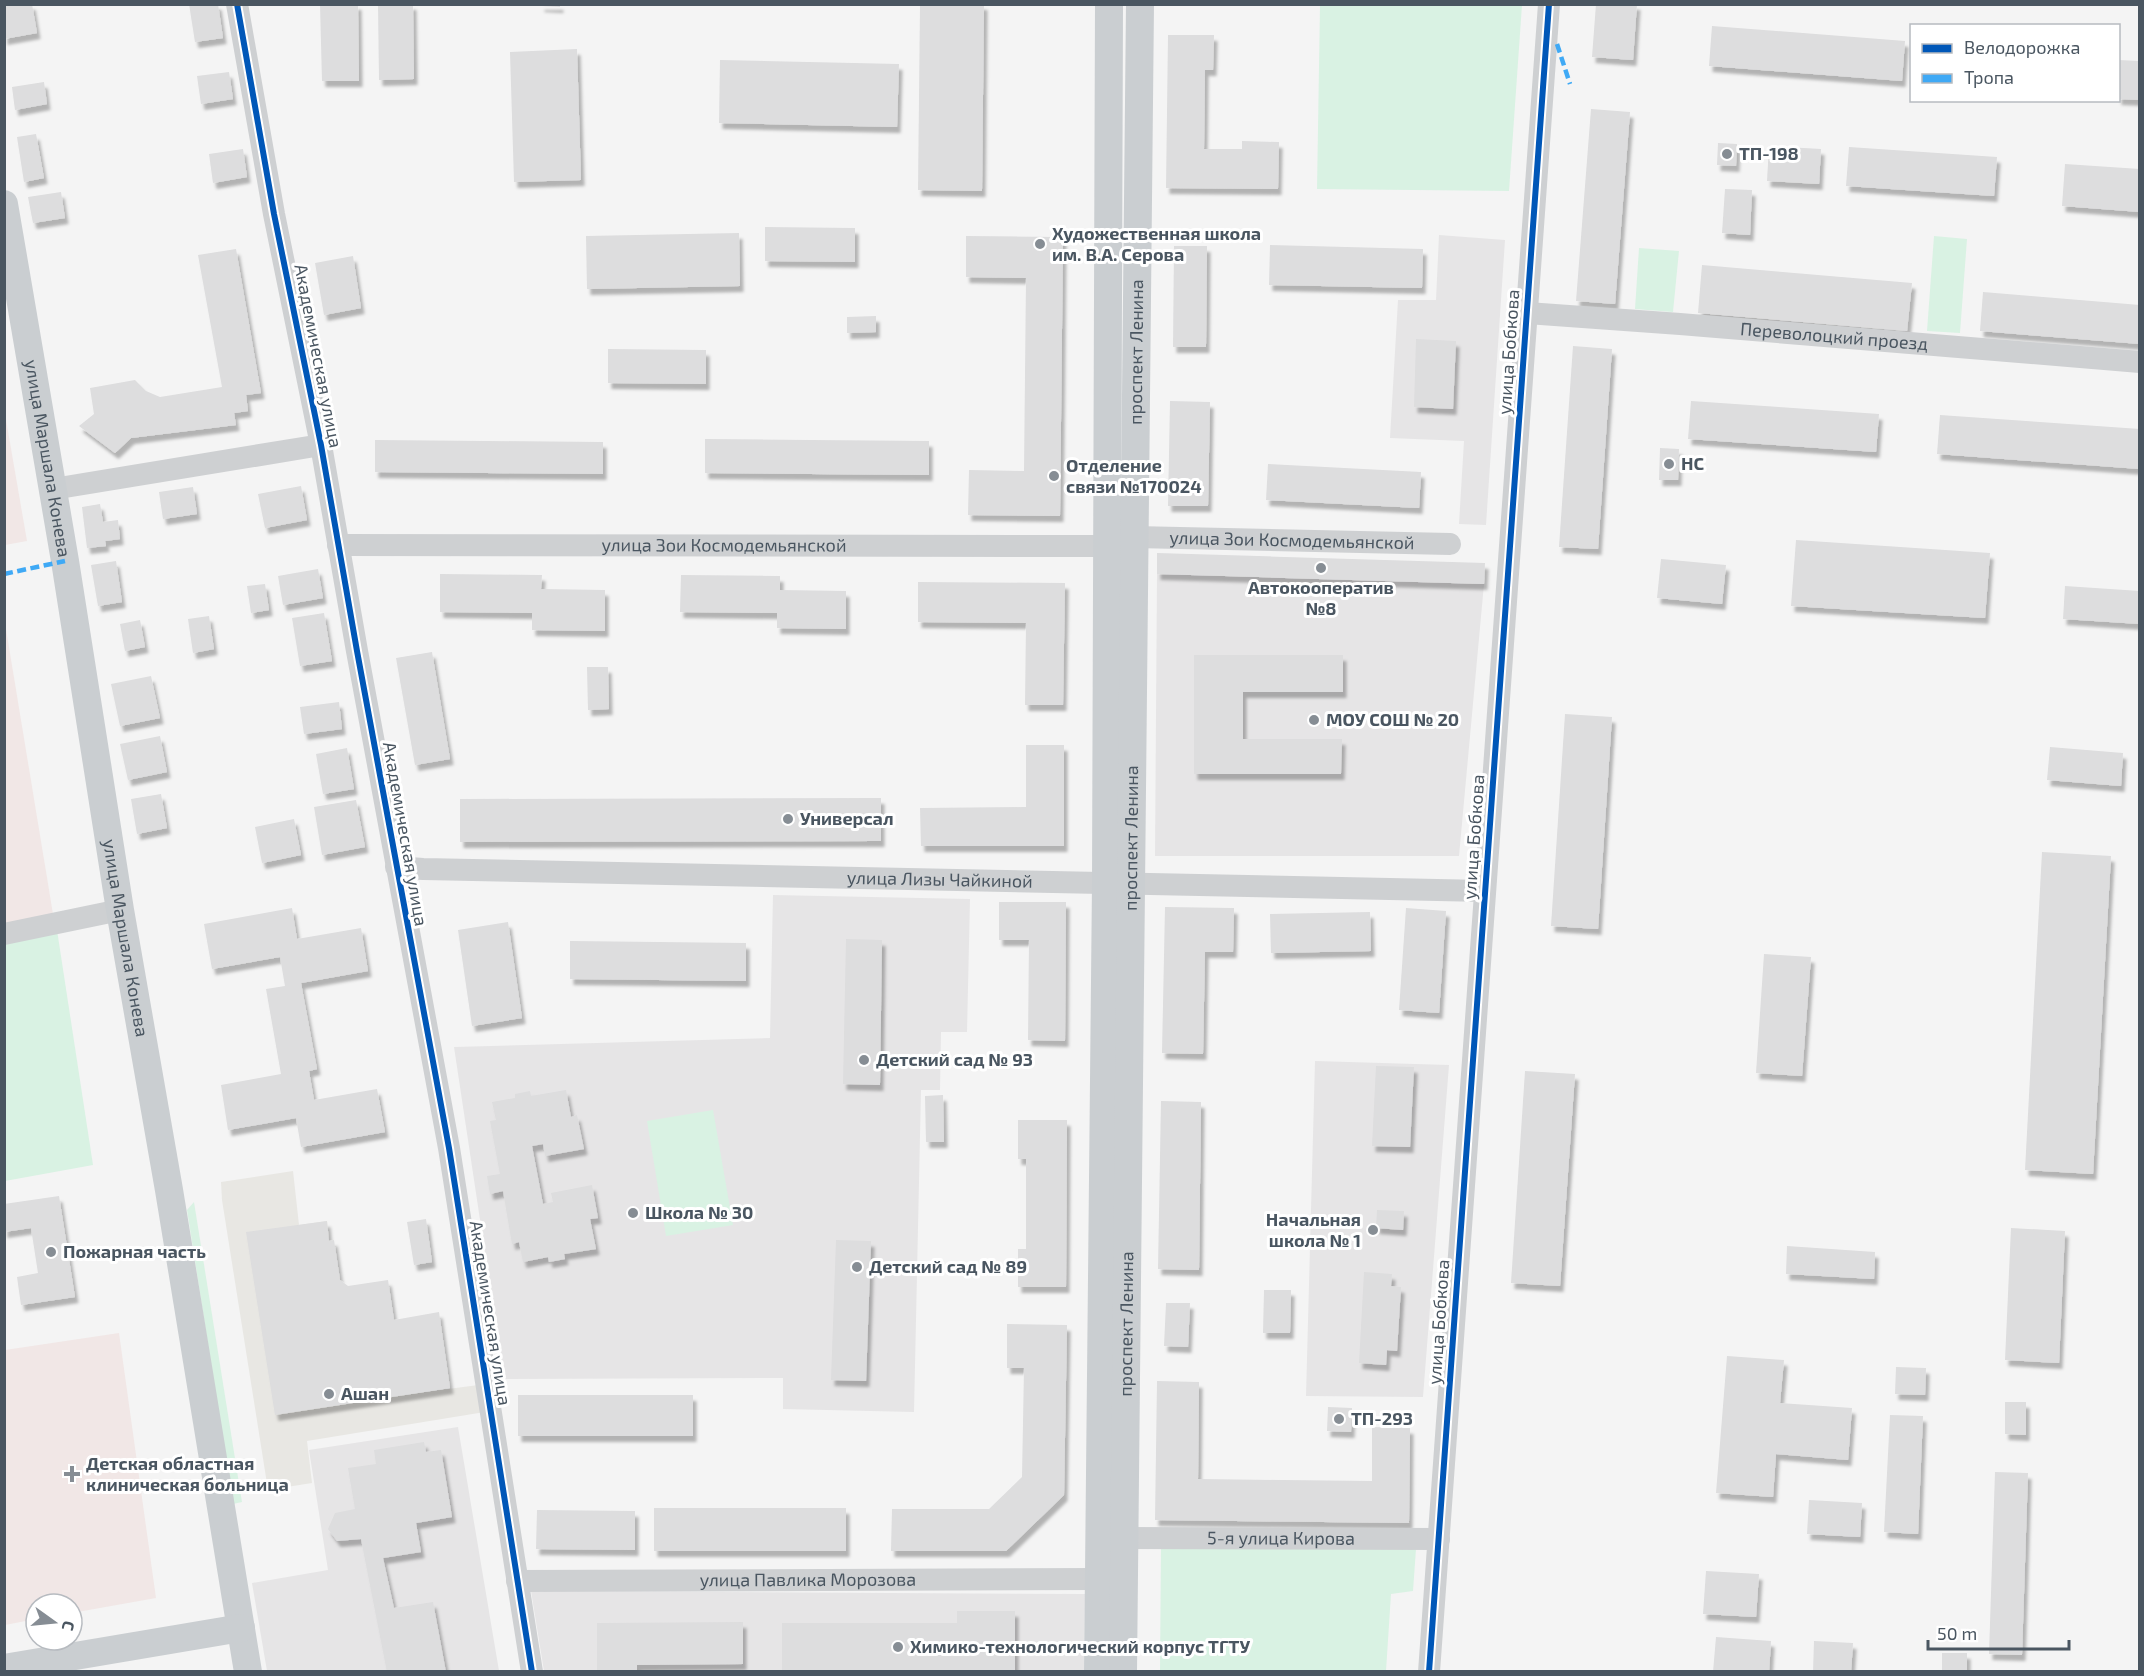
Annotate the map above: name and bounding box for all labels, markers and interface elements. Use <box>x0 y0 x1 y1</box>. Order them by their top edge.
legend <box>1910 24 2120 102</box>
text: Велодорожка <box>1964 36 2080 58</box>
text: Тропа <box>1964 66 2014 88</box>
place label: ТП-198 <box>1739 142 1799 164</box>
marker: ТП-198 <box>1720 147 1734 161</box>
place label: Художественная школа им. В.А. Серова <box>1052 222 1261 265</box>
marker: Художественная школа им. В.А. Серова <box>1033 237 1047 251</box>
street label: Академическая улица <box>290 262 348 450</box>
street label: проспект Ленина <box>1124 279 1147 425</box>
street label: улица Бобкова <box>1493 289 1523 415</box>
street label: Переволоцкий проезд <box>1739 317 1929 354</box>
street label: улица Маршала Конева <box>21 358 76 559</box>
place label: НС <box>1681 452 1705 474</box>
place label: Отделение связи №170024 <box>1066 454 1202 497</box>
marker: НС <box>1662 457 1676 471</box>
marker: Отделение связи №170024 <box>1047 469 1061 483</box>
street label: улица Зои Космодемьянской <box>1169 526 1415 553</box>
street label: улица Зои Космодемьянской <box>602 533 846 556</box>
marker: Автокооператив №8 <box>1314 561 1328 575</box>
place label: Автокооператив №8 <box>1248 576 1394 619</box>
place label: МОУ СОШ № 20 <box>1326 708 1459 730</box>
marker: МОУ СОШ № 20 <box>1307 713 1321 727</box>
street label: Академическая улица <box>379 740 433 928</box>
street label: проспект Ленина <box>1119 765 1142 911</box>
street label: улица Бобкова <box>1458 774 1488 900</box>
place label: Универсал <box>800 807 894 829</box>
marker: Универсал <box>781 812 795 826</box>
street label: улица Маршала Конева <box>99 837 154 1038</box>
street label: улица Лизы Чайкиной <box>847 866 1033 892</box>
place label: Детский сад № 93 <box>876 1048 1033 1070</box>
marker: Детский сад № 93 <box>857 1053 871 1067</box>
place label: Школа № 30 <box>645 1201 753 1223</box>
marker: Школа № 30 <box>626 1206 640 1220</box>
place label: Начальная школа № 1 <box>1266 1208 1361 1251</box>
street label: Академическая улица <box>466 1219 516 1407</box>
marker: Начальная школа № 1 <box>1366 1223 1380 1237</box>
place label: Пожарная часть <box>63 1240 206 1262</box>
marker: Пожарная часть <box>44 1245 58 1259</box>
street label: проспект Ленина <box>1114 1251 1137 1397</box>
place label: Детский сад № 89 <box>869 1255 1027 1277</box>
street label: улица Бобкова <box>1423 1259 1453 1385</box>
marker: Детский сад № 89 <box>850 1260 864 1274</box>
place label: Ашан <box>341 1382 389 1404</box>
marker: Ашан <box>322 1387 336 1401</box>
place label: ТП-293 <box>1351 1407 1413 1429</box>
marker: ТП-293 <box>1332 1412 1346 1426</box>
place label: Детская областная клиническая больница <box>86 1452 289 1495</box>
marker: Детская областная клиническая больница <box>63 1465 81 1483</box>
street label: 5-я улица Кирова <box>1207 1526 1355 1549</box>
street label: улица Павлика Морозова <box>700 1568 916 1590</box>
north arrow <box>24 1592 84 1652</box>
scale bar <box>1928 1613 2069 1651</box>
text: С <box>59 1619 79 1633</box>
text: 50 m <box>1937 1622 1977 1644</box>
place label: Химико-технологический корпус ТГТУ <box>910 1635 1250 1657</box>
marker: Химико-технологический корпус ТГТУ <box>891 1640 905 1654</box>

